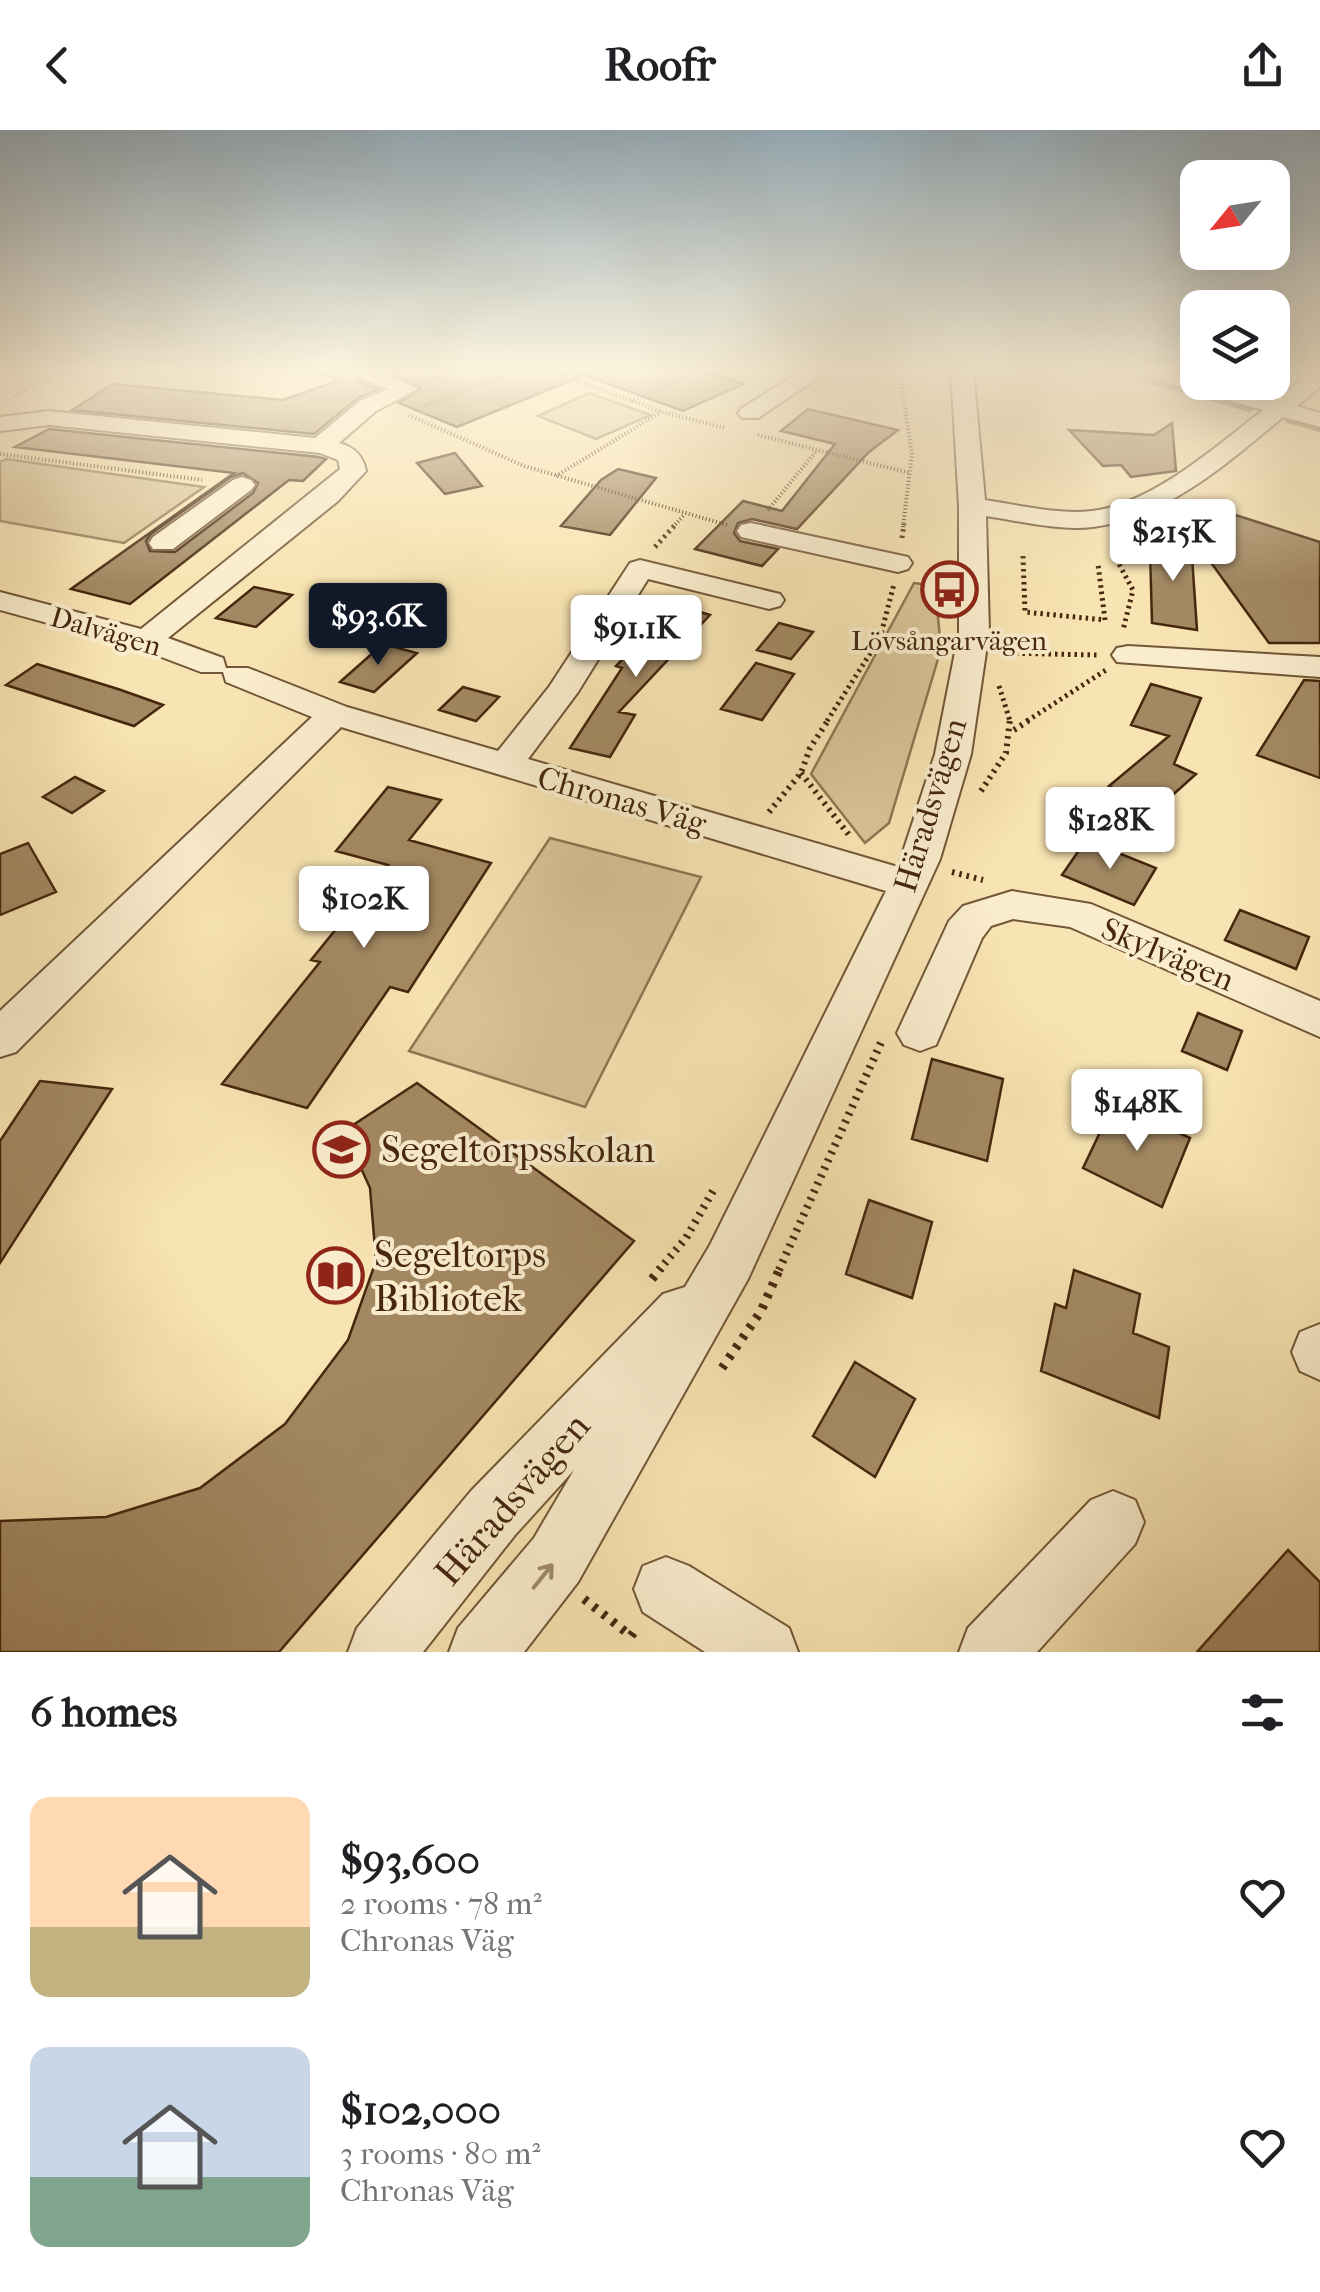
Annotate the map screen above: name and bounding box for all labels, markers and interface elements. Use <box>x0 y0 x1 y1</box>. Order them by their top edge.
icon: back <box>30 38 85 93</box>
icon: share <box>1235 38 1290 93</box>
text: Roofr <box>604 39 716 92</box>
north arrow <box>1180 160 1290 270</box>
map controls <box>1180 160 1290 400</box>
button: layers <box>1180 290 1290 400</box>
pin: $215K <box>1103 499 1243 584</box>
text: $215K <box>1132 513 1214 550</box>
bus stop icon: Lövsångarvägen <box>919 559 979 619</box>
pin: $93.6K <box>297 583 459 668</box>
pin: $91.1K <box>555 595 717 680</box>
text: $93.6K <box>331 597 425 634</box>
street label: Dalvägen <box>47 600 165 663</box>
text: $91.1K <box>593 609 679 646</box>
place label: Lövsångarvägen <box>851 624 1047 657</box>
street label: Häradsvägen <box>887 713 975 897</box>
street label: Chronas Väg <box>533 759 711 842</box>
pin: $128K <box>1040 787 1180 872</box>
text: $128K <box>1068 801 1152 838</box>
pin: $102K <box>294 866 434 951</box>
text: $102K <box>321 880 407 917</box>
street label: Skylvägen <box>1096 910 1240 999</box>
pin: $148K <box>1067 1069 1207 1154</box>
text: $148K <box>1093 1083 1181 1120</box>
school or university icon: Segeltorpsskolan <box>312 1119 372 1179</box>
place label: Segeltorpsskolan <box>381 1127 655 1172</box>
place label: Segeltorps Bibliotek <box>374 1232 546 1321</box>
library icon: Segeltorps Bibliotek <box>305 1246 365 1306</box>
street label: Häradsvägen <box>425 1404 599 1595</box>
one-way arrow <box>532 1563 553 1590</box>
icon: filters <box>1235 1685 1290 1740</box>
text: 6 homes <box>30 1688 177 1737</box>
text: $93,600 <box>340 1836 480 1885</box>
icon: home <box>110 1837 230 1957</box>
icon: heart <box>1235 1870 1290 1925</box>
text: 2 rooms · 78 m² <box>340 1885 542 1922</box>
text: Chronas Väg <box>340 1922 513 1959</box>
text: $102,000 <box>340 2086 501 2135</box>
icon: home <box>110 2087 230 2207</box>
icon: heart <box>1235 2120 1290 2175</box>
text: 3 rooms · 80 m² <box>340 2135 541 2172</box>
text: Chronas Väg <box>340 2172 513 2209</box>

